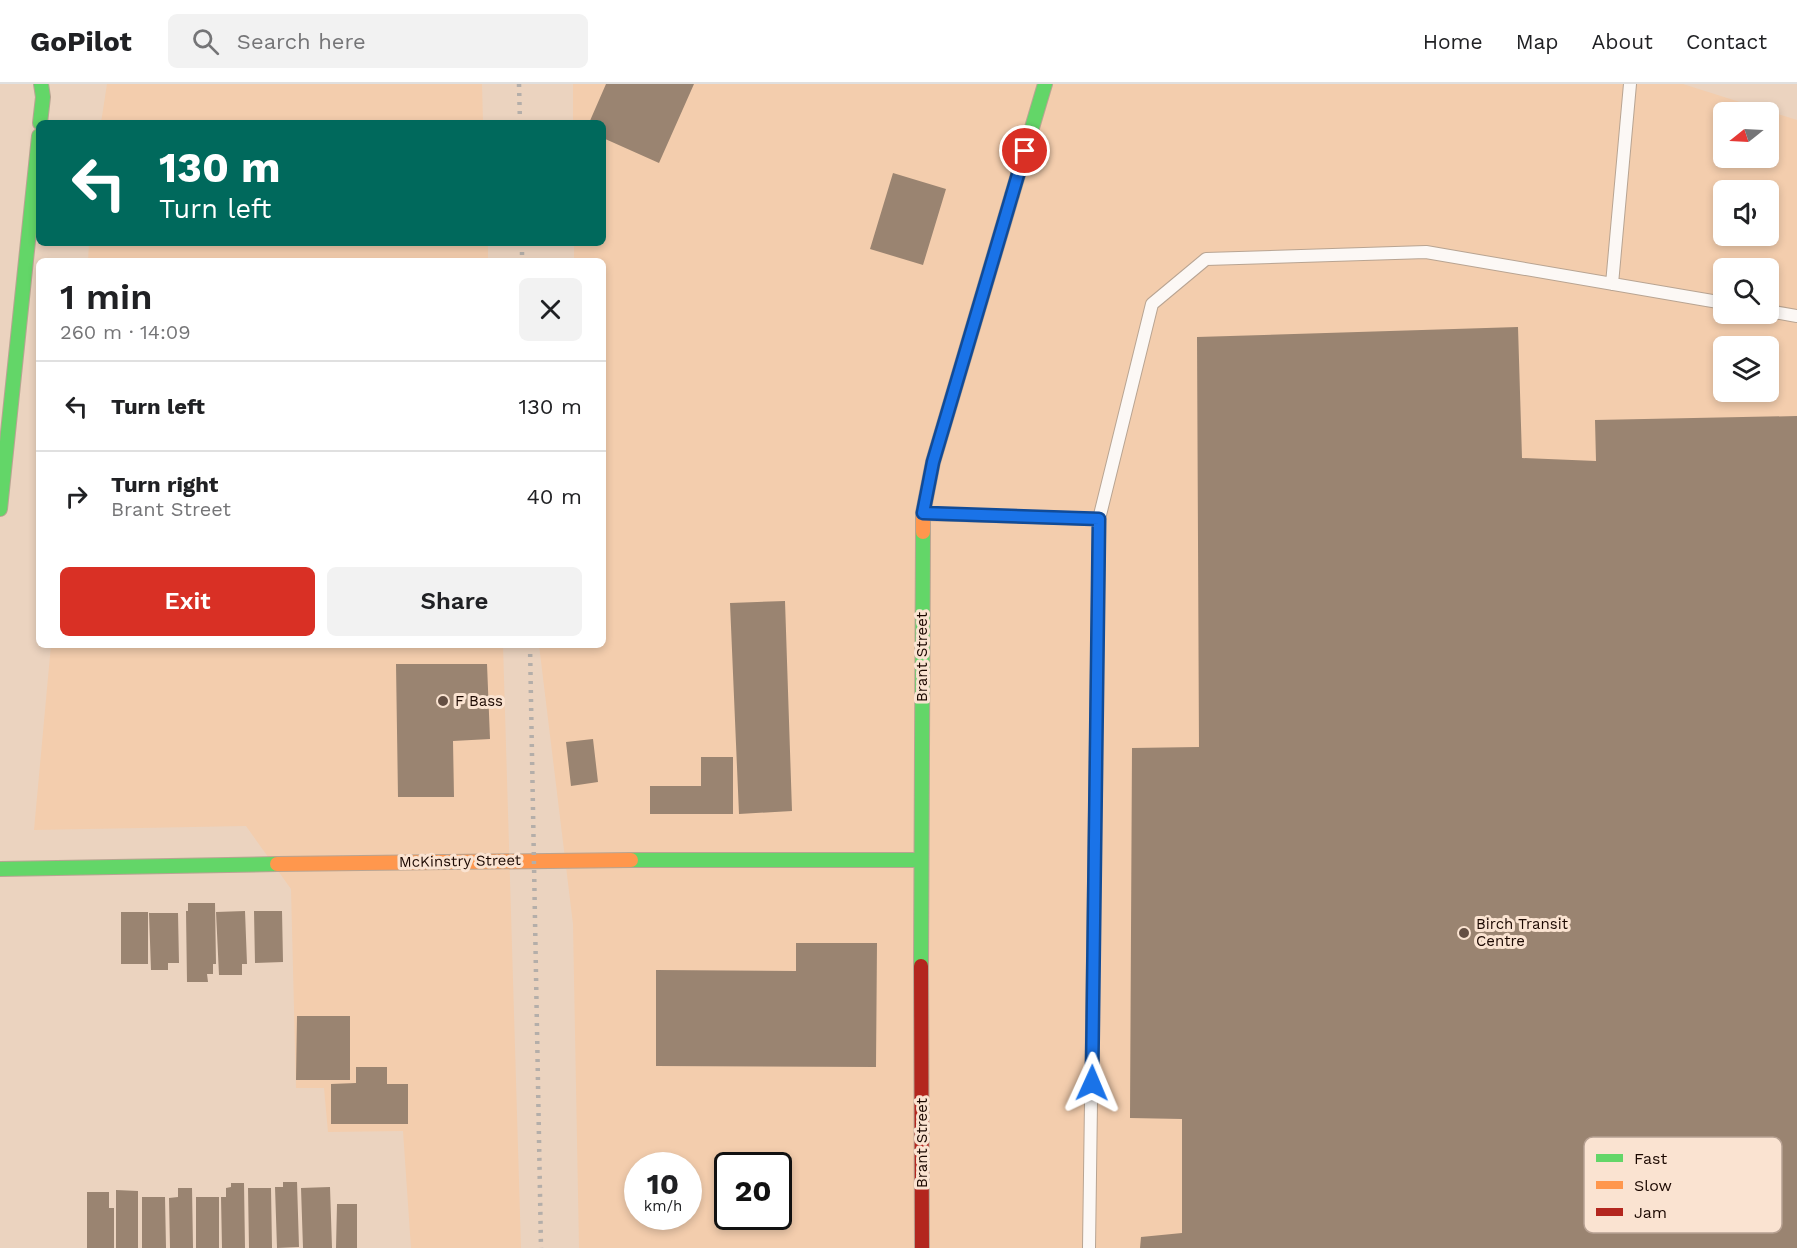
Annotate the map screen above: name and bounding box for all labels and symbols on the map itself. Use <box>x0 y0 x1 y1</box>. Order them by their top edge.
north arrow <box>1713 102 1779 168</box>
pin <box>999 125 1050 176</box>
street label: Brant Street <box>913 611 931 702</box>
place label: F Bass <box>455 692 503 710</box>
marker: F Bass <box>436 694 450 708</box>
street label: McKinstry Street <box>399 851 522 871</box>
place label: Birch Transit Centre <box>1476 915 1569 950</box>
marker: Birch Transit Centre <box>1457 926 1471 940</box>
position arrow <box>1060 1051 1124 1115</box>
street label: Brant Street <box>913 1097 931 1188</box>
legend <box>1584 1137 1782 1233</box>
text: Fast <box>1634 1149 1667 1168</box>
speed limit sign: 20 <box>714 1152 792 1230</box>
text: Slow <box>1634 1176 1672 1195</box>
text: Jam <box>1634 1203 1667 1222</box>

